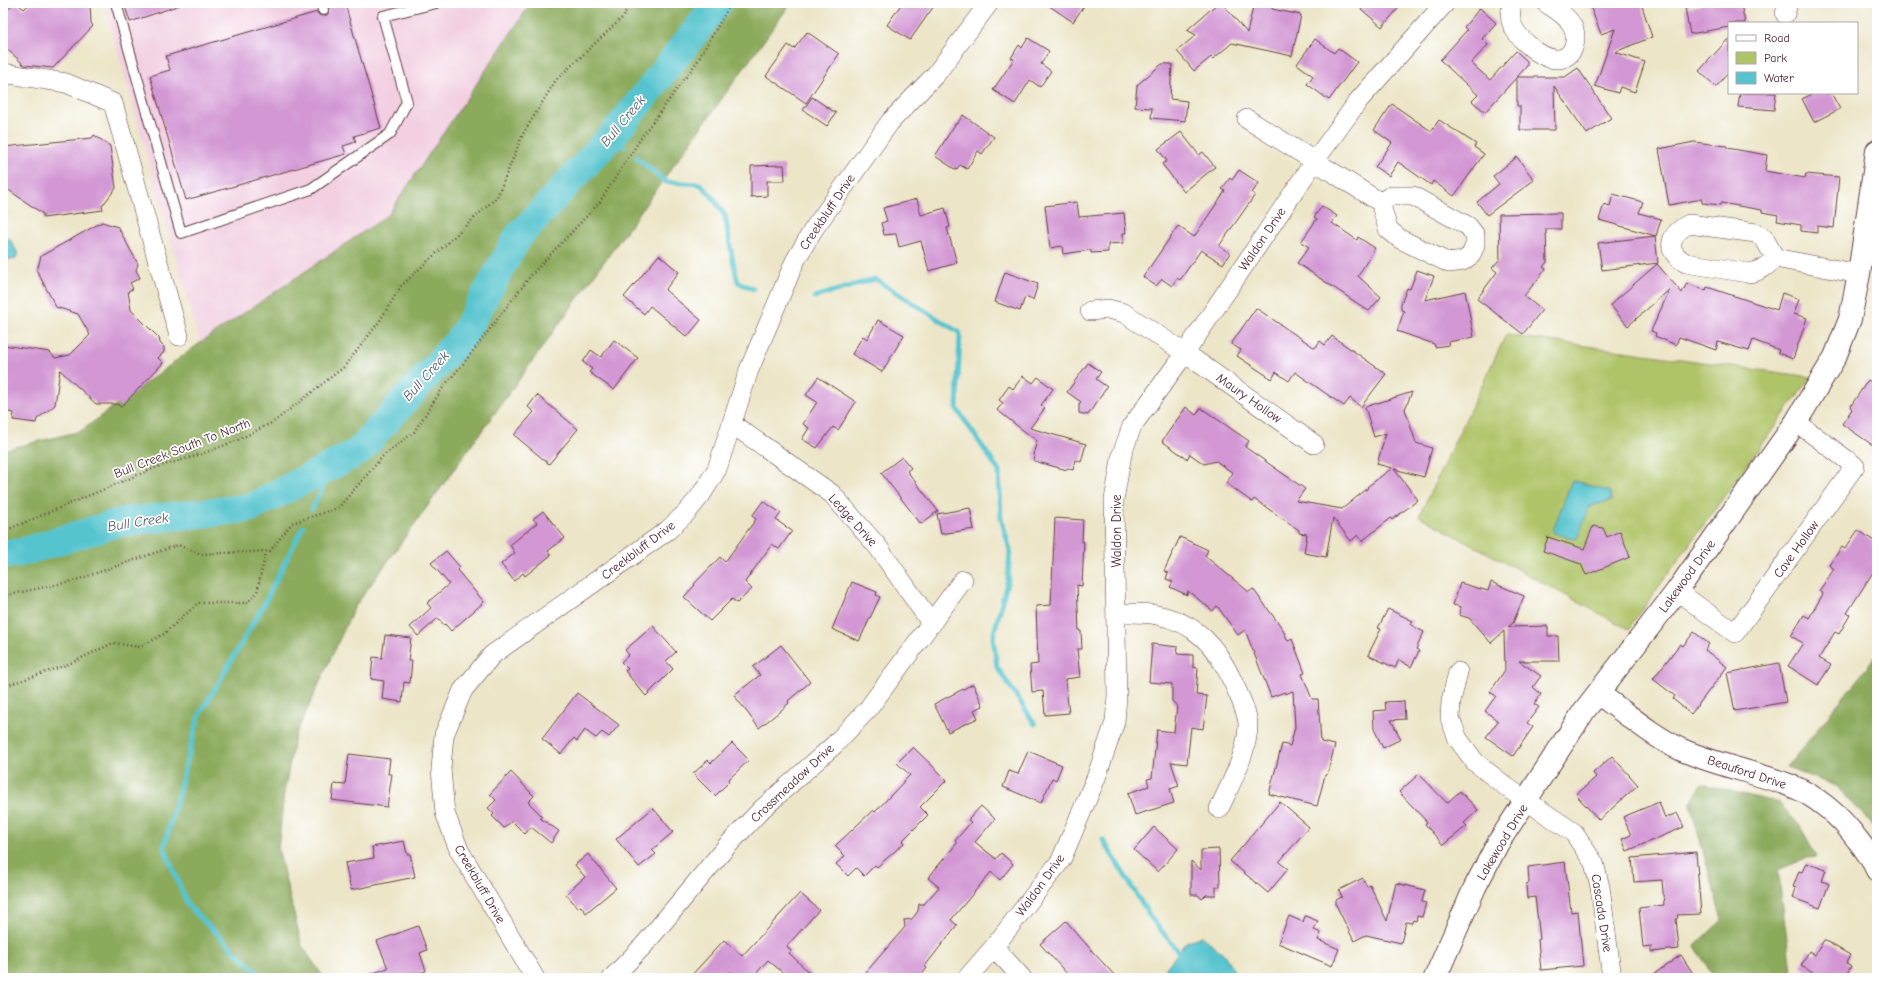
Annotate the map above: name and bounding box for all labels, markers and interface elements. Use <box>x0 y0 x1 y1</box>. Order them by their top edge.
legend <box>1728 22 1858 94</box>
text: Road <box>1764 31 1790 45</box>
text: Park <box>1764 51 1787 65</box>
text: Water <box>1764 71 1794 85</box>
water label: Bull Creek <box>597 92 649 150</box>
street label: Creekbluff Drive <box>796 171 858 253</box>
street label: Waldon Drive <box>1235 204 1289 274</box>
water label: Bull Creek <box>399 347 453 405</box>
street label: Maury Hollow <box>1214 370 1285 426</box>
street label: Bull Creek South To North <box>112 415 252 481</box>
street label: Ledge Drive <box>826 491 881 550</box>
street label: Waldon Drive <box>1109 494 1124 568</box>
water label: Bull Creek <box>106 509 170 535</box>
street label: Creekbluff Drive <box>598 517 678 583</box>
street label: Cave Hollow <box>1770 517 1822 581</box>
street label: Lakewood Drive <box>1656 536 1719 615</box>
street label: Crossmeadow Drive <box>747 740 837 825</box>
street label: Beauford Drive <box>1706 752 1789 792</box>
street label: Lakewood Drive <box>1473 801 1531 883</box>
street label: Creekbluff Drive <box>451 842 509 926</box>
street label: Waldon Drive <box>1012 851 1068 919</box>
street label: Cascada Drive <box>1588 873 1616 954</box>

